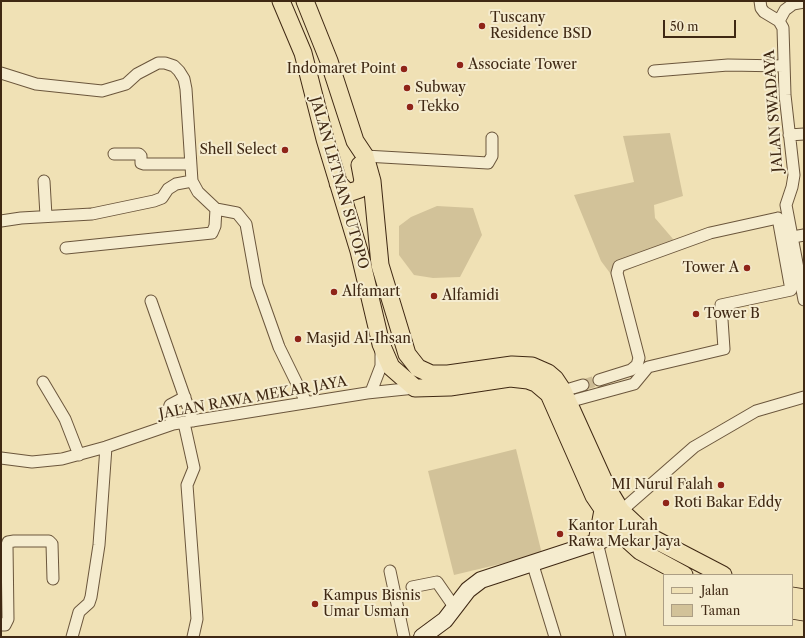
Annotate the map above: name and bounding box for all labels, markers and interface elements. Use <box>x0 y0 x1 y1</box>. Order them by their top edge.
place label: Tuscany Residence BSD <box>490 10 592 42</box>
scale bar <box>665 12 738 38</box>
text: 50 m <box>670 19 699 34</box>
marker: Tuscany Residence BSD <box>477 21 487 31</box>
street label: JALAN SWADAYA <box>761 49 787 173</box>
place label: Associate Tower <box>468 57 577 73</box>
marker: Associate Tower <box>455 60 465 70</box>
place label: Indomaret Point <box>287 61 396 77</box>
marker: Indomaret Point <box>399 64 409 74</box>
place label: Subway <box>415 80 466 96</box>
marker: Subway <box>402 83 412 93</box>
street label: JALAN LETNAN SUTOPO <box>306 95 372 271</box>
place label: Tekko <box>418 99 459 115</box>
marker: Tekko <box>405 102 415 112</box>
place label: Shell Select <box>199 142 277 158</box>
marker: Shell Select <box>280 145 290 155</box>
place label: Tower A <box>683 260 739 276</box>
marker: Tower A <box>742 263 752 273</box>
place label: Alfamart <box>342 284 400 300</box>
marker: Alfamart <box>329 287 339 297</box>
place label: Alfamidi <box>442 288 499 304</box>
marker: Alfamidi <box>429 291 439 301</box>
place label: Tower B <box>704 306 760 322</box>
marker: Tower B <box>691 309 701 319</box>
place label: Masjid Al-Ihsan <box>306 331 411 347</box>
marker: Masjid Al-Ihsan <box>293 334 303 344</box>
street label: JALAN RAWA MEKAR JAYA <box>158 373 348 423</box>
place label: MI Nurul Falah <box>611 477 713 493</box>
marker: MI Nurul Falah <box>716 480 726 490</box>
place label: Roti Bakar Eddy <box>674 495 782 511</box>
marker: Roti Bakar Eddy <box>661 498 671 508</box>
place label: Kantor Lurah Rawa Mekar Jaya <box>568 518 681 550</box>
marker: Kantor Lurah Rawa Mekar Jaya <box>555 529 565 539</box>
legend <box>663 574 793 626</box>
text: Jalan <box>701 583 729 598</box>
place label: Kampus Bisnis Umar Usman <box>323 588 421 620</box>
marker: Kampus Bisnis Umar Usman <box>310 599 320 609</box>
text: Taman <box>701 603 740 618</box>

